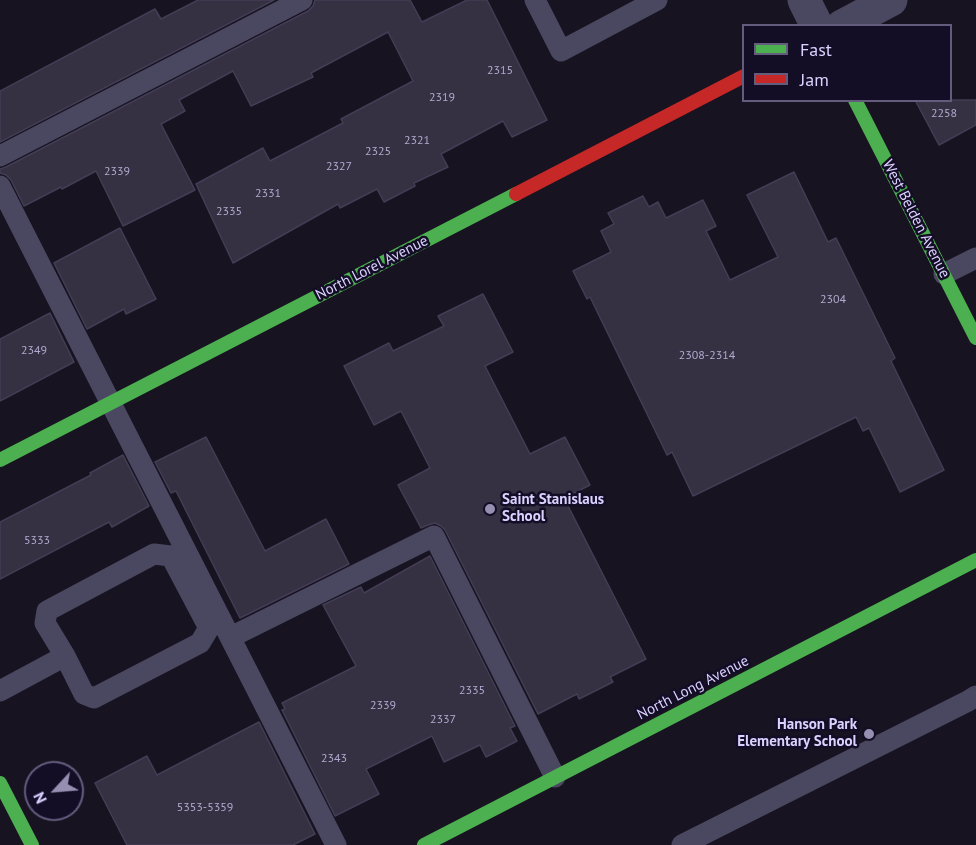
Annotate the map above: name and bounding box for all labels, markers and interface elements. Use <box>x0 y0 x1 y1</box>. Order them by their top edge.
legend <box>742 24 952 102</box>
text: Fast <box>800 38 832 61</box>
house number: 2315 <box>487 64 513 78</box>
text: Jam <box>800 68 829 91</box>
house number: 2319 <box>429 91 455 105</box>
house number: 2258 <box>931 107 957 121</box>
house number: 2321 <box>404 134 430 148</box>
house number: 2325 <box>365 145 391 159</box>
street label: West Belden Avenue <box>878 157 954 281</box>
house number: 2327 <box>326 160 352 174</box>
house number: 2339 <box>104 165 130 179</box>
house number: 2331 <box>255 187 281 201</box>
house number: 2335 <box>216 205 242 219</box>
street label: North Lorel Avenue <box>313 232 431 304</box>
house number: 2304 <box>820 293 846 307</box>
house number: 2349 <box>21 344 47 358</box>
house number: 2308-2314 <box>679 349 735 363</box>
place label: Saint Stanislaus School <box>502 491 604 526</box>
marker: Saint Stanislaus School <box>483 502 497 516</box>
house number: 5333 <box>24 534 50 548</box>
street label: North Long Avenue <box>634 652 752 724</box>
house number: 2335 <box>459 684 485 698</box>
house number: 2339 <box>370 699 396 713</box>
house number: 2337 <box>430 713 456 727</box>
place label: Hanson Park Elementary School <box>737 716 857 751</box>
marker: Hanson Park Elementary School <box>862 727 876 741</box>
house number: 2343 <box>321 752 347 766</box>
north arrow <box>24 761 84 821</box>
text: N <box>28 789 51 807</box>
house number: 5353-5359 <box>177 801 233 815</box>

